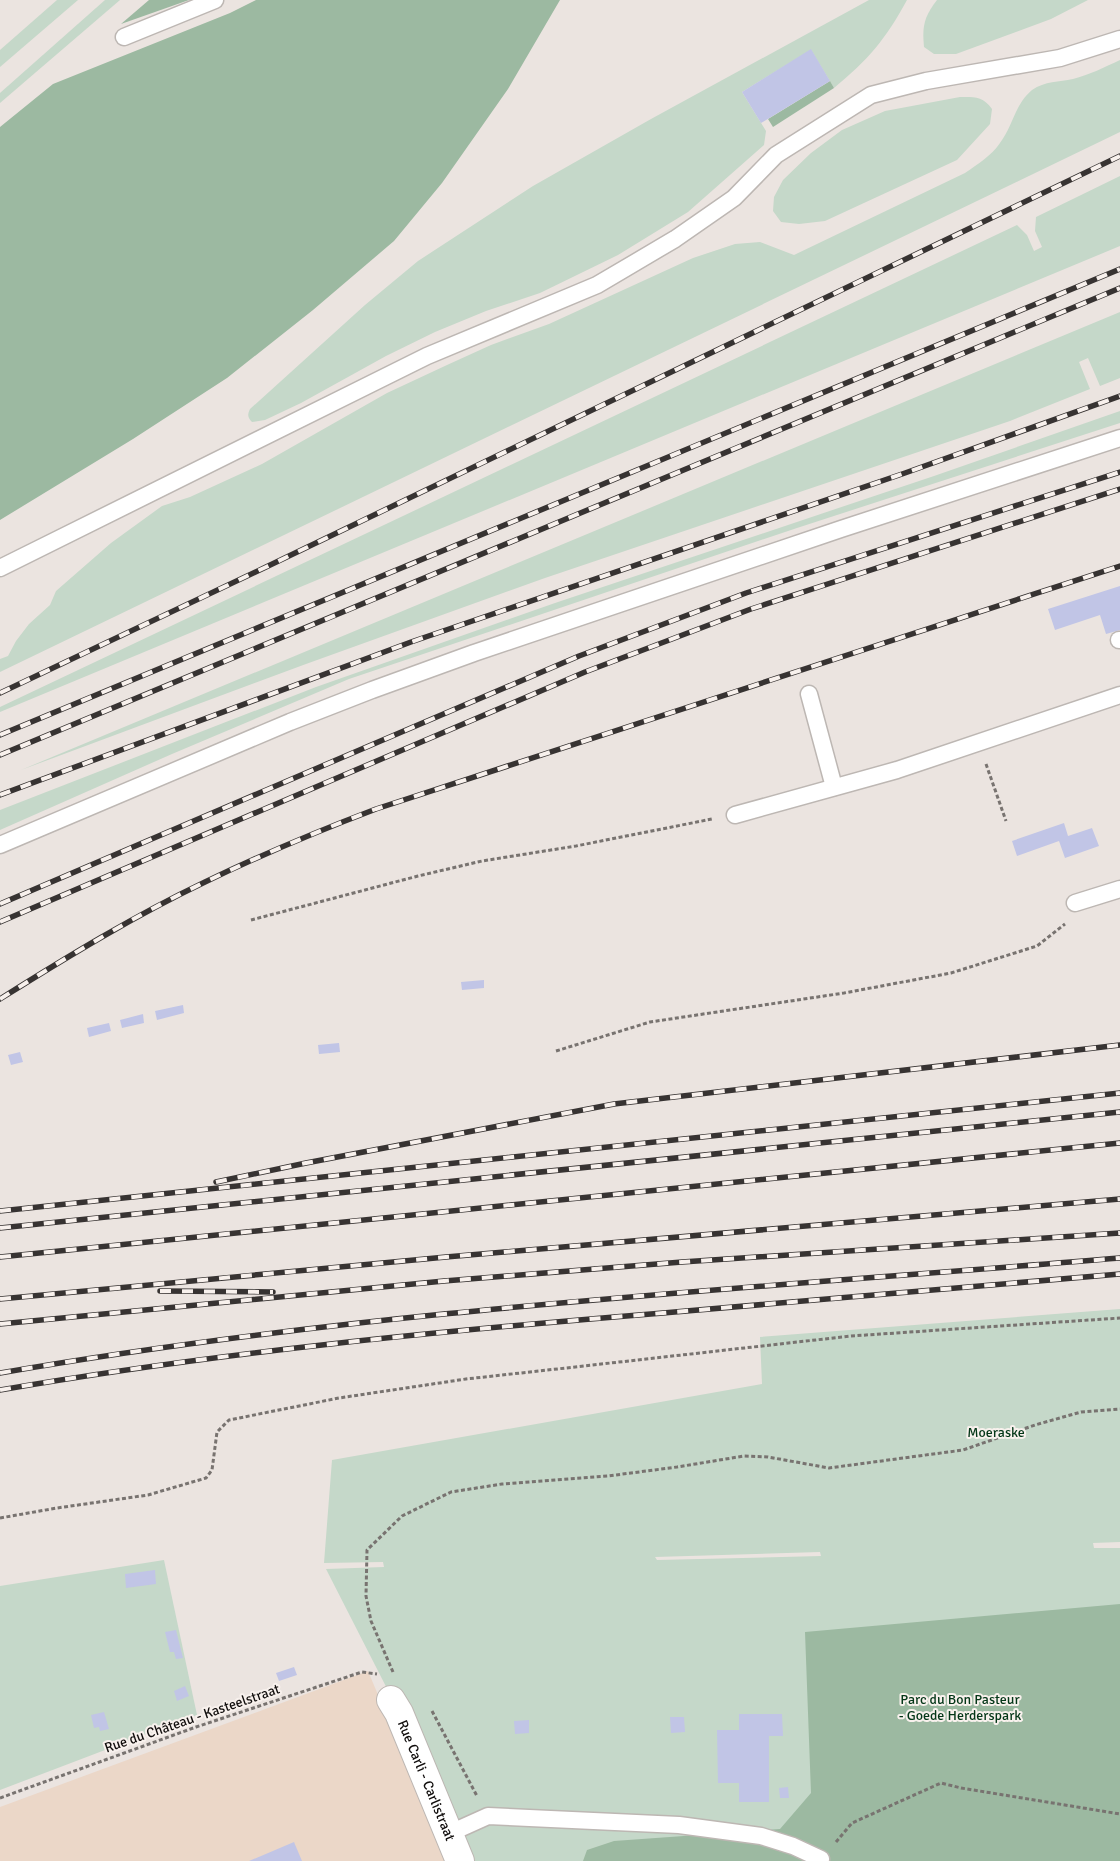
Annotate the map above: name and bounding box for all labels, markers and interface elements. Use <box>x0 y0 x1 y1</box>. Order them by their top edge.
park label: Moeraske <box>967 1424 1025 1441</box>
street label: Rue du Château - Kasteelstraat <box>102 1680 282 1756</box>
park label: Parc du Bon Pasteur - Goede Herderspark <box>899 1691 1021 1724</box>
street label: Rue Carli - Carlistraat <box>394 1718 459 1843</box>

